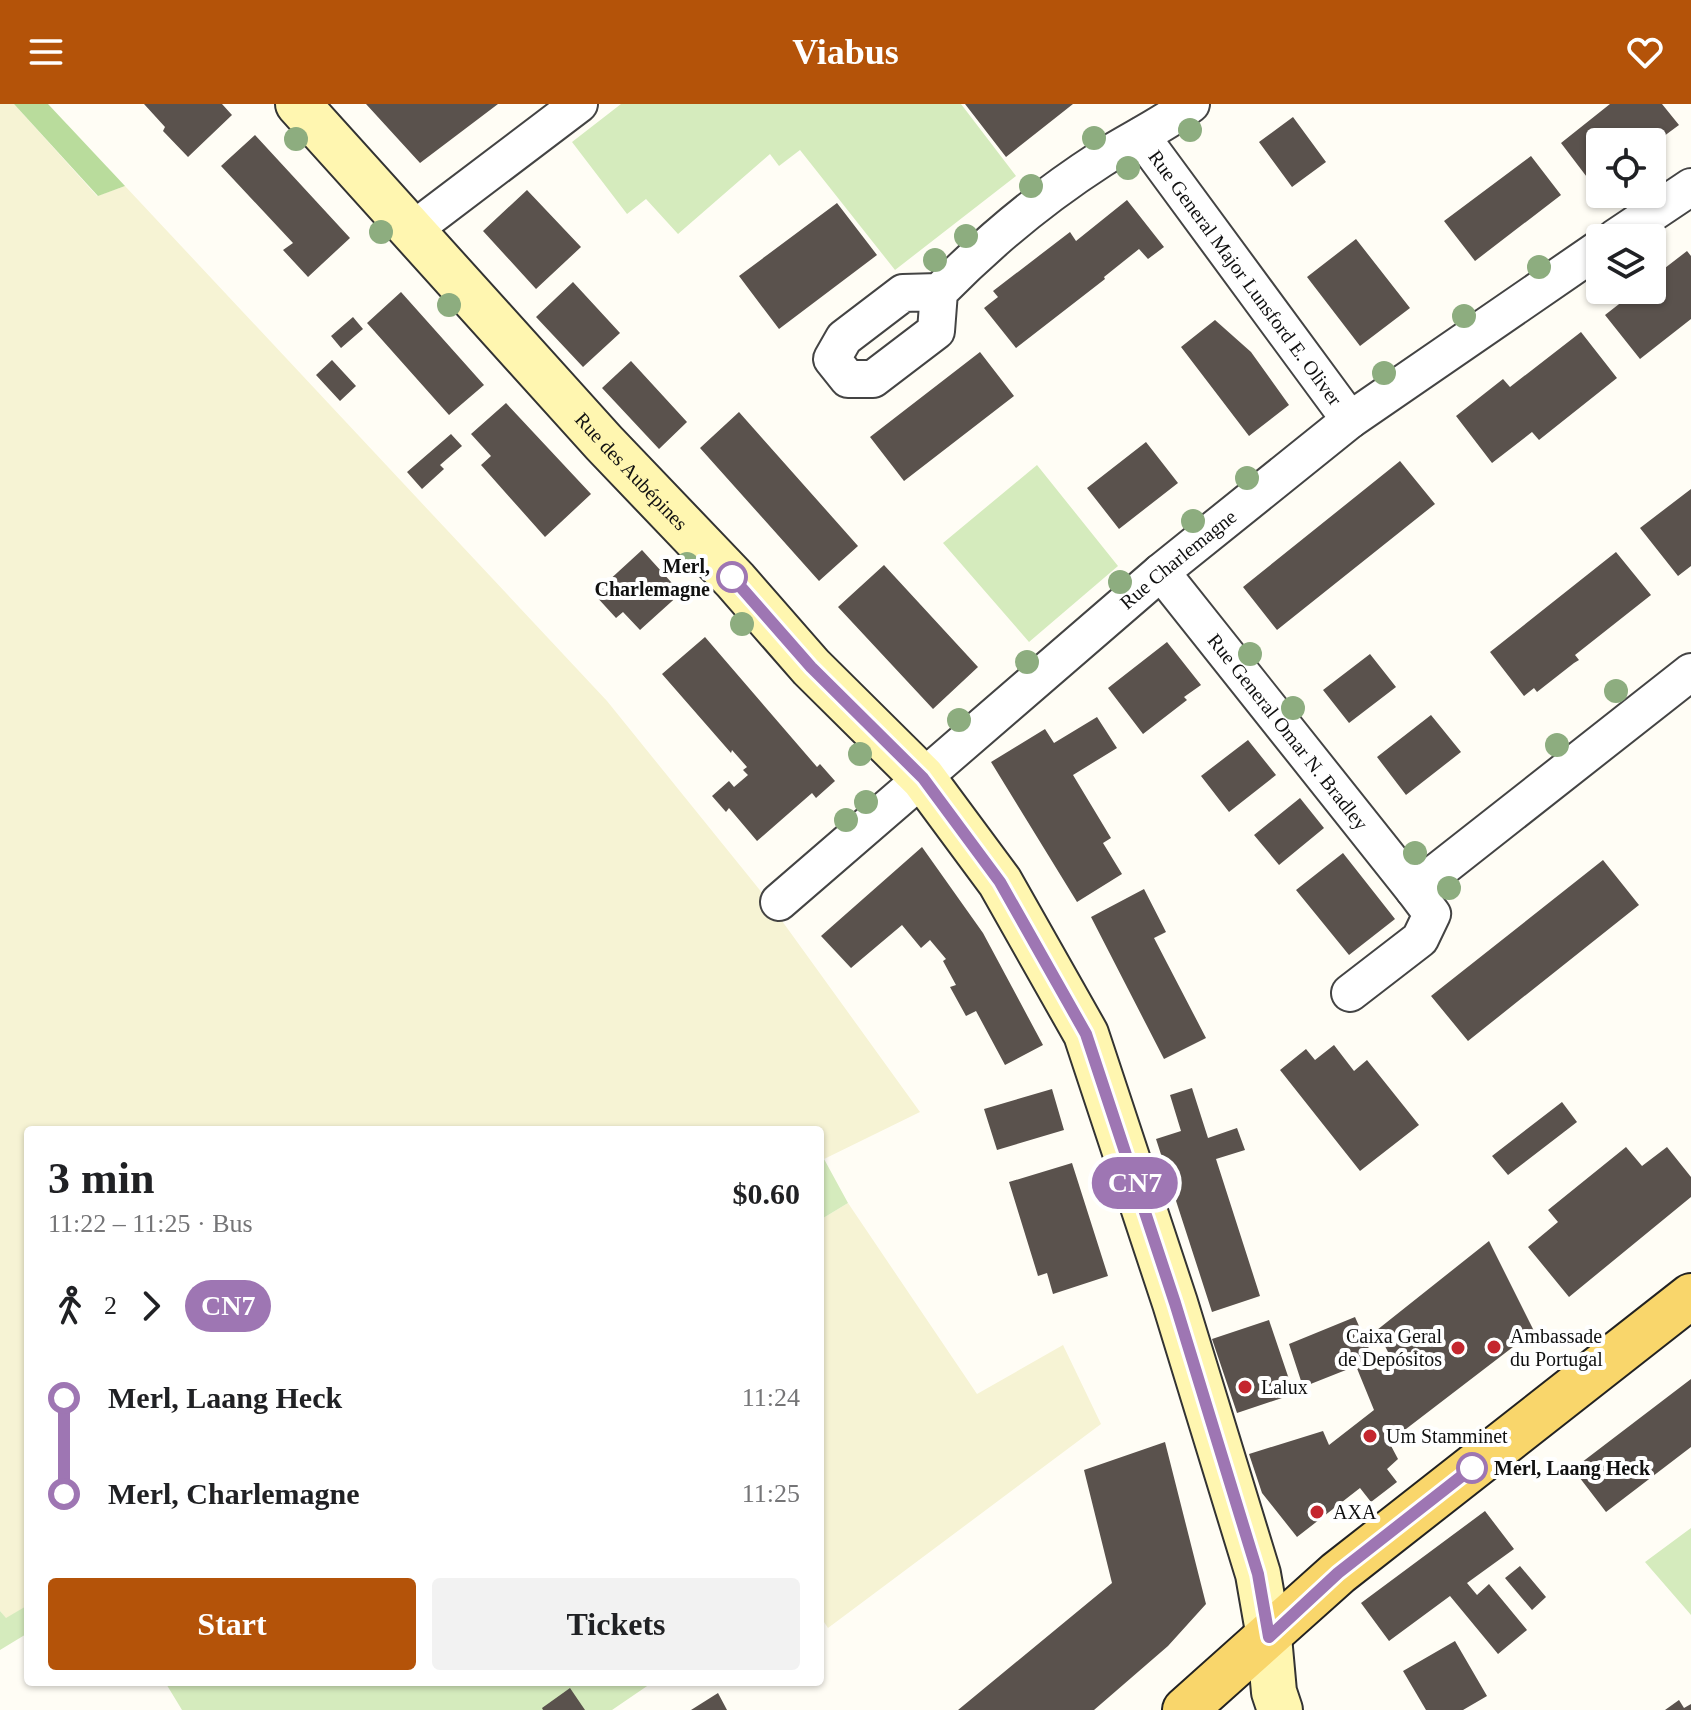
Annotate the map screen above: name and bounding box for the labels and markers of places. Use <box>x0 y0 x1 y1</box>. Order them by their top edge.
place label: Merl, Charlemagne <box>594 555 710 601</box>
marker: Merl, Charlemagne <box>717 562 747 592</box>
place label: Caixa Geral de Depósitos <box>1338 1325 1442 1371</box>
place label: Ambassade du Portugal <box>1510 1325 1603 1371</box>
marker: Ambassade du Portugal <box>1485 1338 1503 1356</box>
marker: Caixa Geral de Depósitos <box>1449 1339 1467 1357</box>
place label: Lalux <box>1261 1376 1308 1398</box>
marker: Lalux <box>1236 1378 1254 1396</box>
place label: Um Stamminet <box>1386 1425 1508 1447</box>
marker: Um Stamminet <box>1361 1427 1379 1445</box>
marker: Merl, Laang Heck <box>1457 1453 1487 1483</box>
place label: Merl, Laang Heck <box>1494 1457 1651 1480</box>
place label: AXA <box>1333 1501 1377 1523</box>
marker: AXA <box>1308 1503 1326 1521</box>

